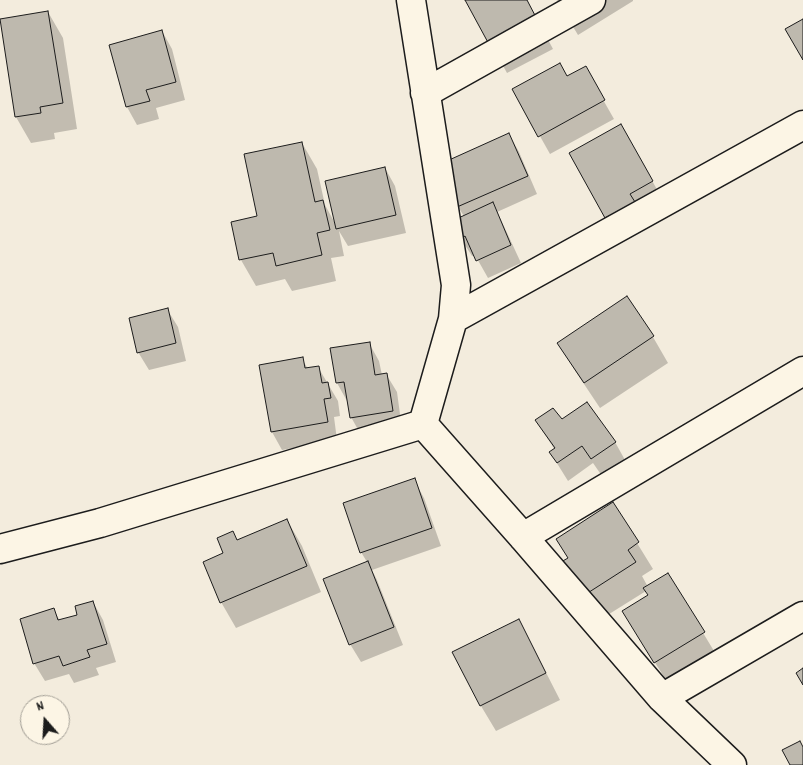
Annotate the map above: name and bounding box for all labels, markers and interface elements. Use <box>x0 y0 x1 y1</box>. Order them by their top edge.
north arrow <box>20 695 70 745</box>
text: N <box>34 696 47 717</box>

